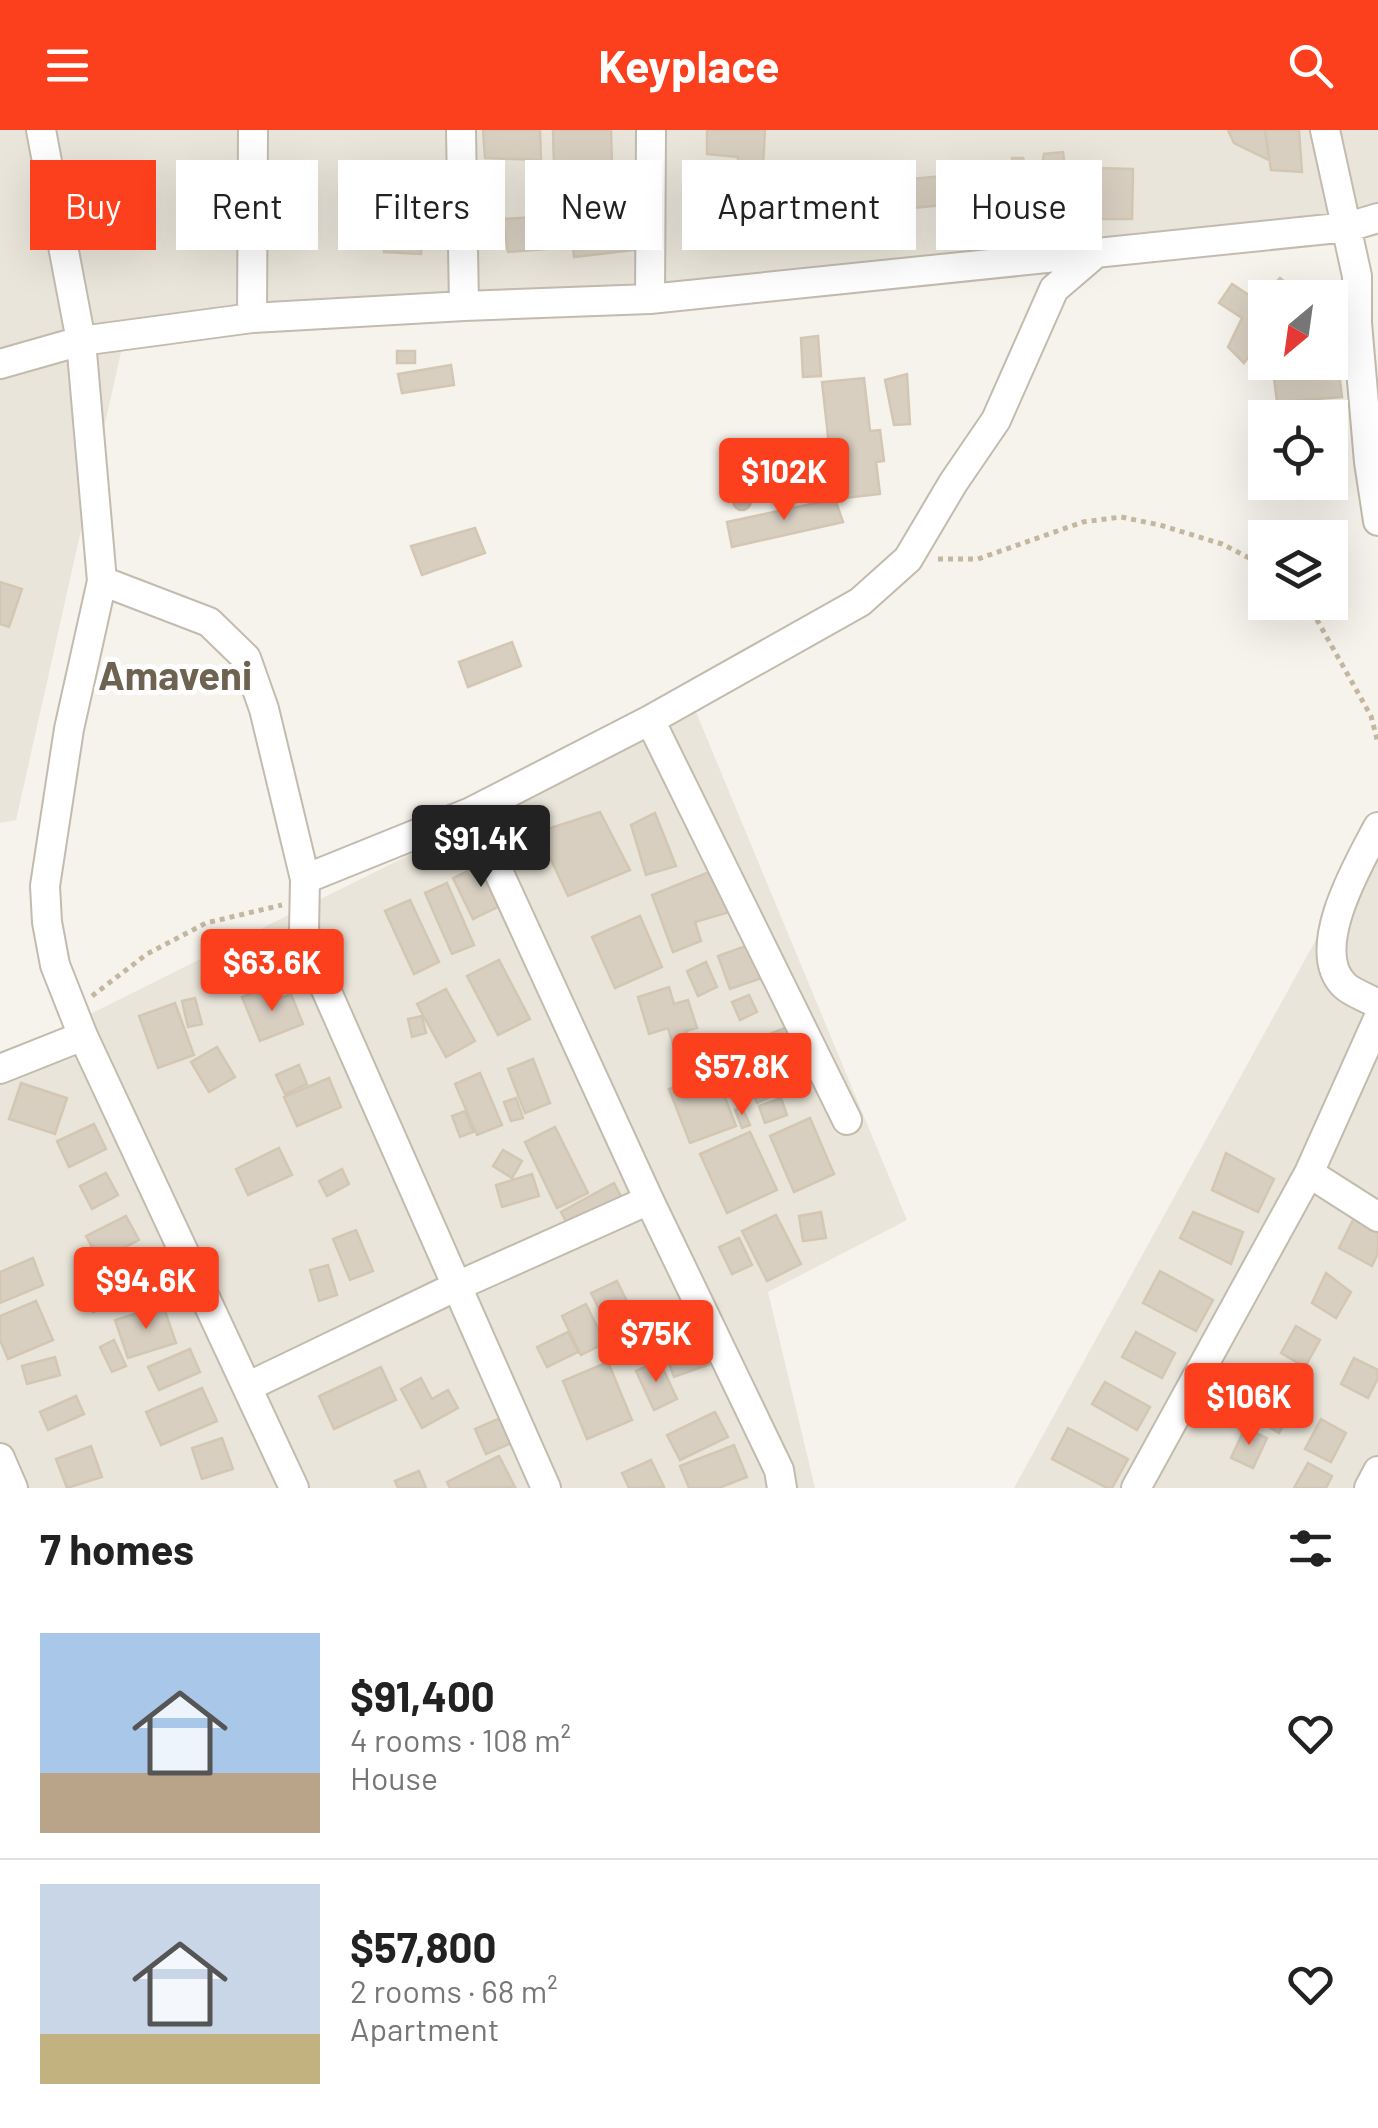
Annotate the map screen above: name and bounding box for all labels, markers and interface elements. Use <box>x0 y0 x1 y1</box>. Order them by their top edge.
icon: menu <box>40 38 95 93</box>
text: Keyplace <box>598 38 780 92</box>
icon: search <box>1283 38 1338 93</box>
chip: Buy <box>30 160 156 250</box>
chip: Rent <box>176 160 318 250</box>
chip: Filters <box>338 160 505 250</box>
chip: New <box>525 160 662 250</box>
chip: Apartment <box>682 160 916 250</box>
chip: House <box>936 160 1102 250</box>
north arrow <box>1248 280 1348 380</box>
map controls <box>1248 280 1348 620</box>
button: locate <box>1248 400 1348 500</box>
pin: $102K <box>714 438 854 523</box>
text: $102K <box>741 451 827 489</box>
button: layers <box>1248 520 1348 620</box>
district label: Amaveni <box>98 650 252 698</box>
pin: $91.4K <box>400 805 562 890</box>
text: $91.4K <box>434 818 528 856</box>
pin: $63.6K <box>191 929 353 1014</box>
text: $63.6K <box>223 942 321 980</box>
pin: $57.8K <box>661 1033 823 1118</box>
text: $57.8K <box>694 1046 790 1084</box>
pin: $94.6K <box>65 1247 227 1332</box>
text: $94.6K <box>96 1260 196 1298</box>
pin: $75K <box>597 1300 715 1385</box>
text: $75K <box>620 1313 692 1351</box>
pin: $106K <box>1179 1363 1319 1448</box>
text: $106K <box>1206 1376 1292 1414</box>
icon: filters <box>1283 1521 1338 1576</box>
text: 7 homes <box>40 1523 194 1573</box>
text: $91,400 <box>350 1670 495 1720</box>
icon: home <box>120 1673 240 1793</box>
icon: heart <box>1283 1706 1338 1761</box>
text: 4 rooms · 108 m² <box>350 1720 571 1758</box>
text: House <box>350 1758 438 1796</box>
text: $57,800 <box>350 1921 496 1971</box>
icon: home <box>120 1924 240 2044</box>
icon: heart <box>1283 1957 1338 2012</box>
text: 2 rooms · 68 m² <box>350 1971 558 2009</box>
text: Apartment <box>350 2009 499 2047</box>

